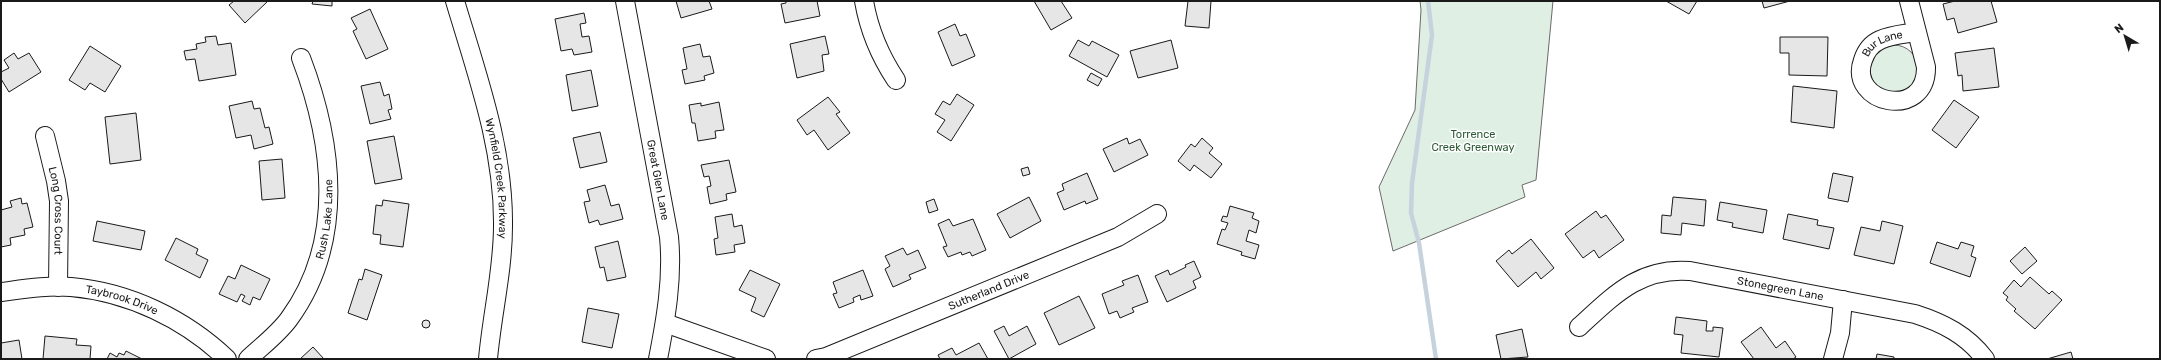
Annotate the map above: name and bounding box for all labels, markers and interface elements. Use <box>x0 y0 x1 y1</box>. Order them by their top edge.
north arrow <box>2105 16 2145 56</box>
text: N <box>2112 21 2126 36</box>
street label: Bur Lane <box>1859 28 1904 59</box>
street label: Wynfield Creek Parkway <box>482 117 509 239</box>
park label: Torrence Creek Greenway <box>1431 128 1515 154</box>
street label: Great Glen Lane <box>644 139 672 221</box>
street label: Long Cross Court <box>46 165 65 256</box>
street label: Rush Lake Lane <box>313 179 335 261</box>
street label: Sutherland Drive <box>947 268 1031 313</box>
street label: Stonegreen Lane <box>1736 274 1825 303</box>
street label: Taybrook Drive <box>85 283 160 317</box>

